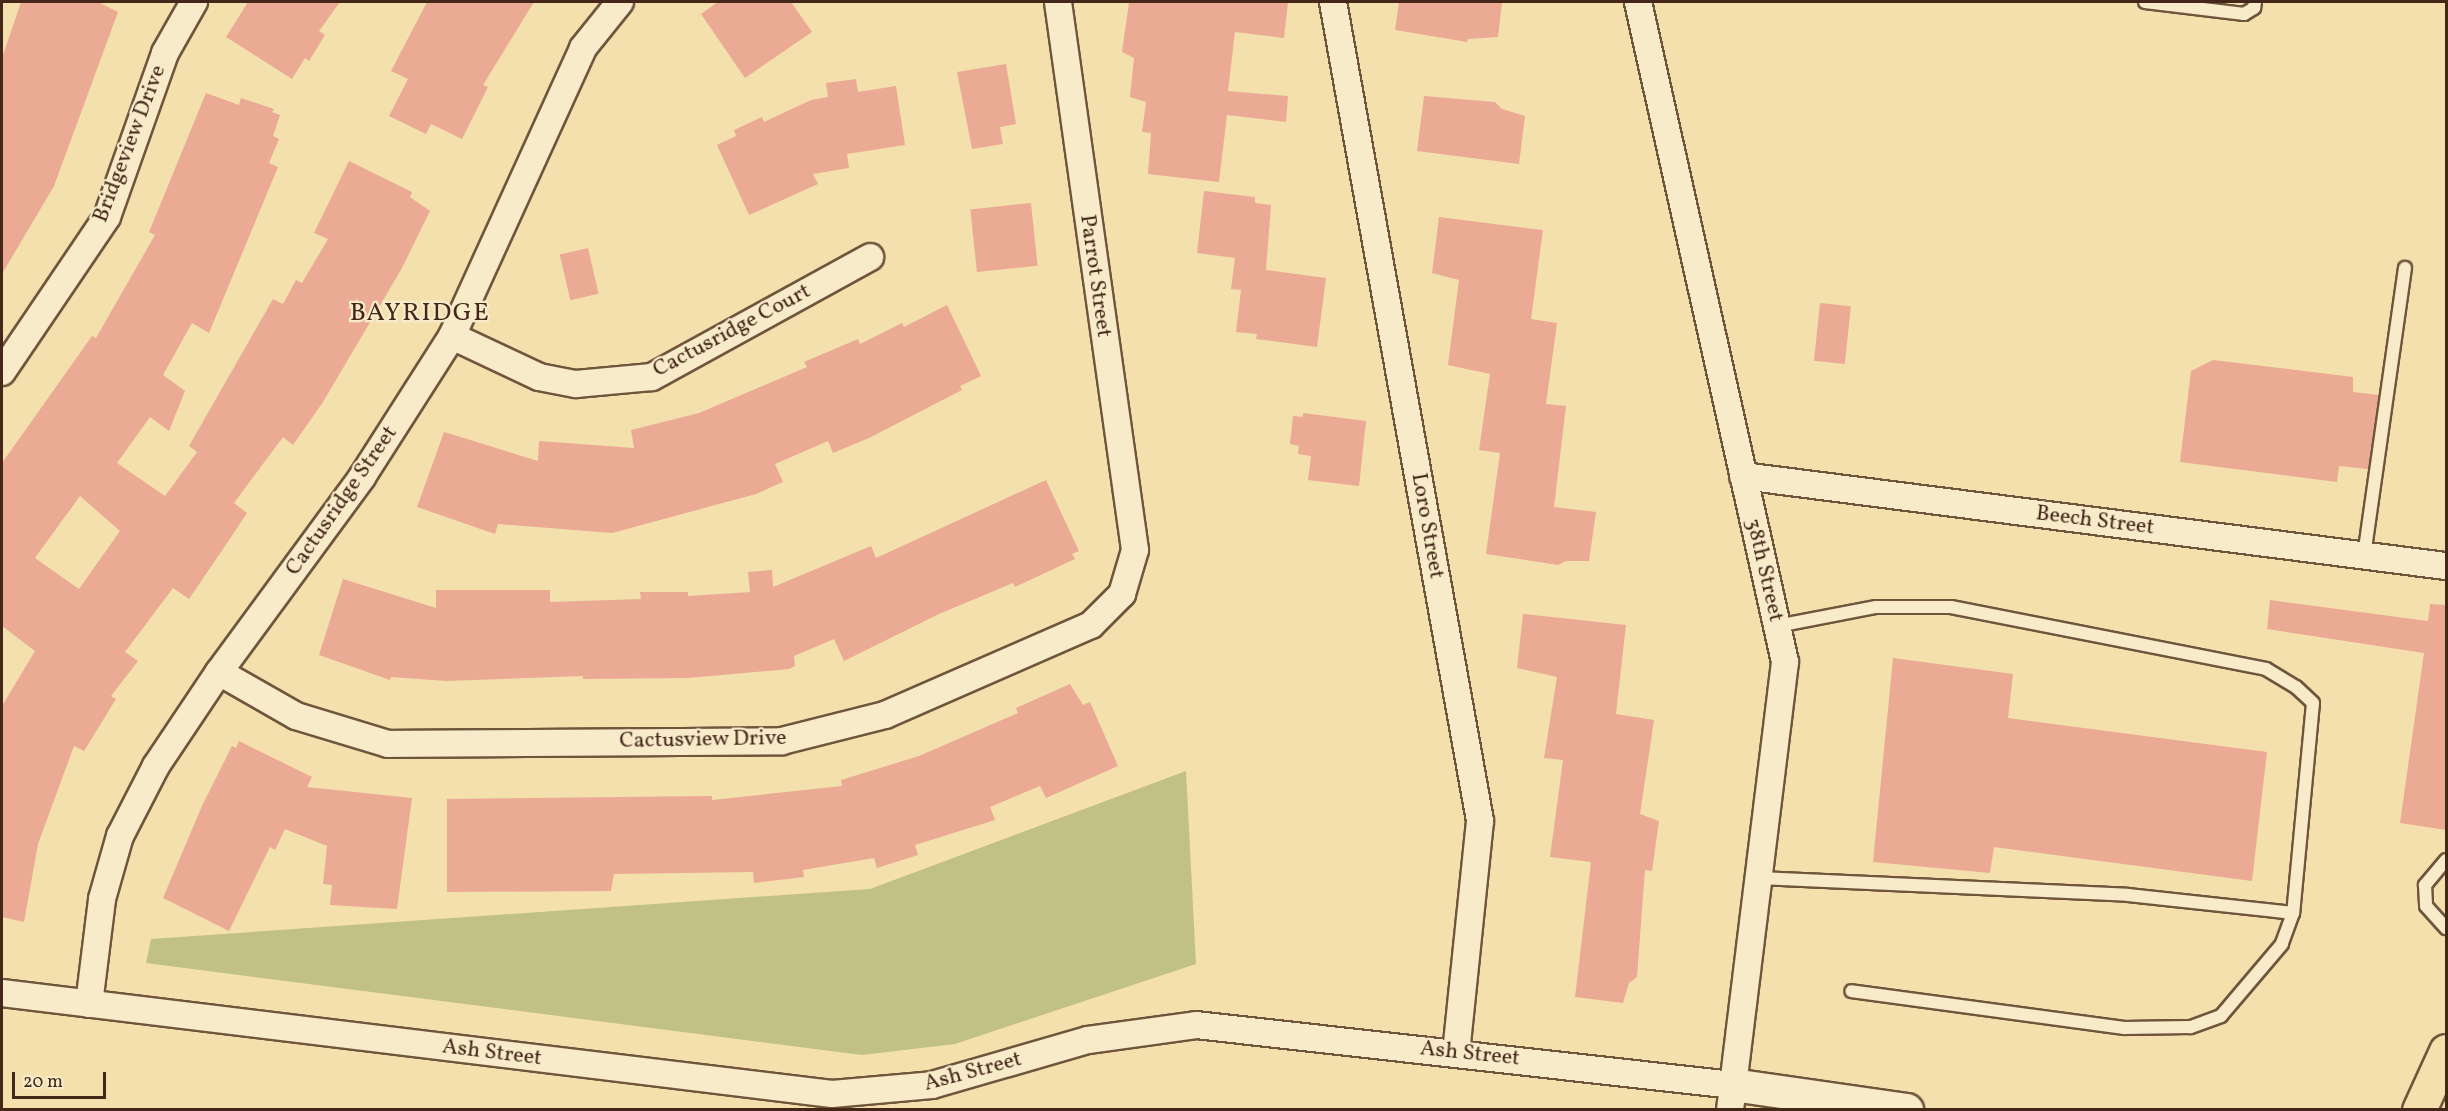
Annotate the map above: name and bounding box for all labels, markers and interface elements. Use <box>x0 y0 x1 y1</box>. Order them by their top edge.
street label: Bridgeview Drive <box>88 61 172 227</box>
street label: Parrot Street <box>1073 213 1117 339</box>
street label: Cactusridge Court <box>649 278 815 384</box>
district label: BAYRIDGE <box>350 298 490 330</box>
street label: Cactusridge Street <box>281 421 403 581</box>
street label: Loro Street <box>1405 471 1449 581</box>
street label: Beech Street <box>2034 501 2156 541</box>
street label: 38th Street <box>1739 516 1789 624</box>
street label: Cactusview Drive <box>619 725 787 755</box>
street label: Ash Street <box>441 1034 543 1072</box>
street label: Ash Street <box>1419 1036 1521 1072</box>
street label: Ash Street <box>921 1046 1025 1098</box>
scale bar <box>15 1060 110 1098</box>
text: 20 m <box>23 1070 63 1095</box>

